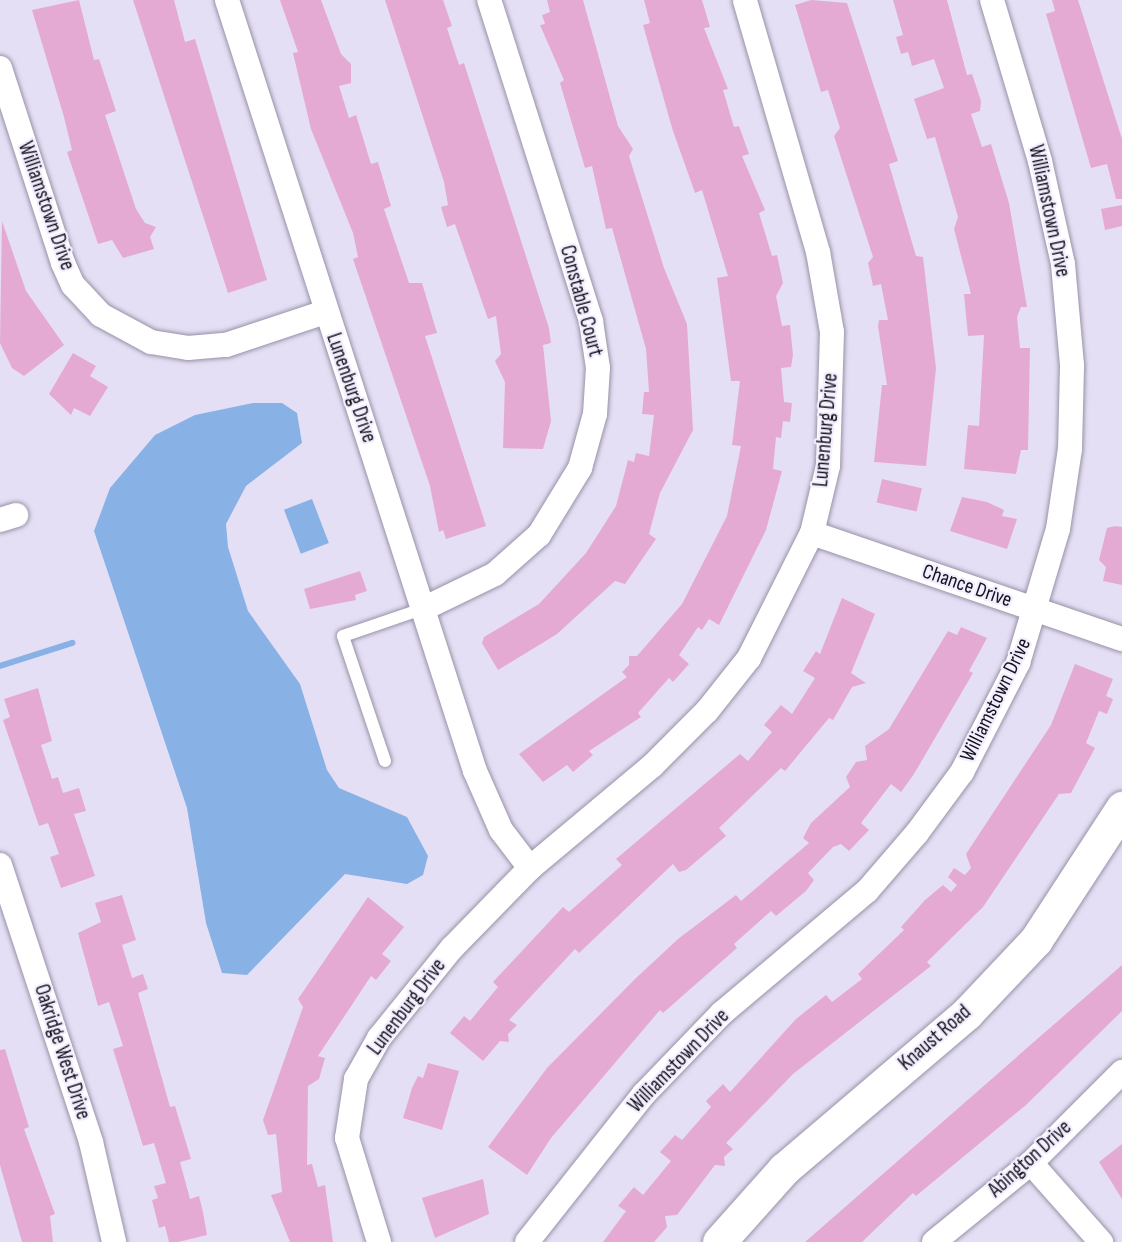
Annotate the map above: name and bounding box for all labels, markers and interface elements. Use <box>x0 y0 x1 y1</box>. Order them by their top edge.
street label: Williamstown Drive <box>12 138 80 274</box>
street label: Williamstown Drive <box>1023 143 1075 279</box>
street label: Constable Court <box>554 243 608 359</box>
street label: Lunenburg Drive <box>320 330 382 446</box>
street label: Lunenburg Drive <box>808 372 844 488</box>
street label: Chance Drive <box>919 559 1015 613</box>
street label: Williamstown Drive <box>955 634 1037 766</box>
street label: Lunenburg Drive <box>363 954 451 1060</box>
street label: Oakridge West Drive <box>28 981 96 1123</box>
street label: Knaust Road <box>894 1000 976 1076</box>
street label: Williamstown Drive <box>623 1004 735 1118</box>
street label: Abington Drive <box>983 1115 1077 1203</box>

